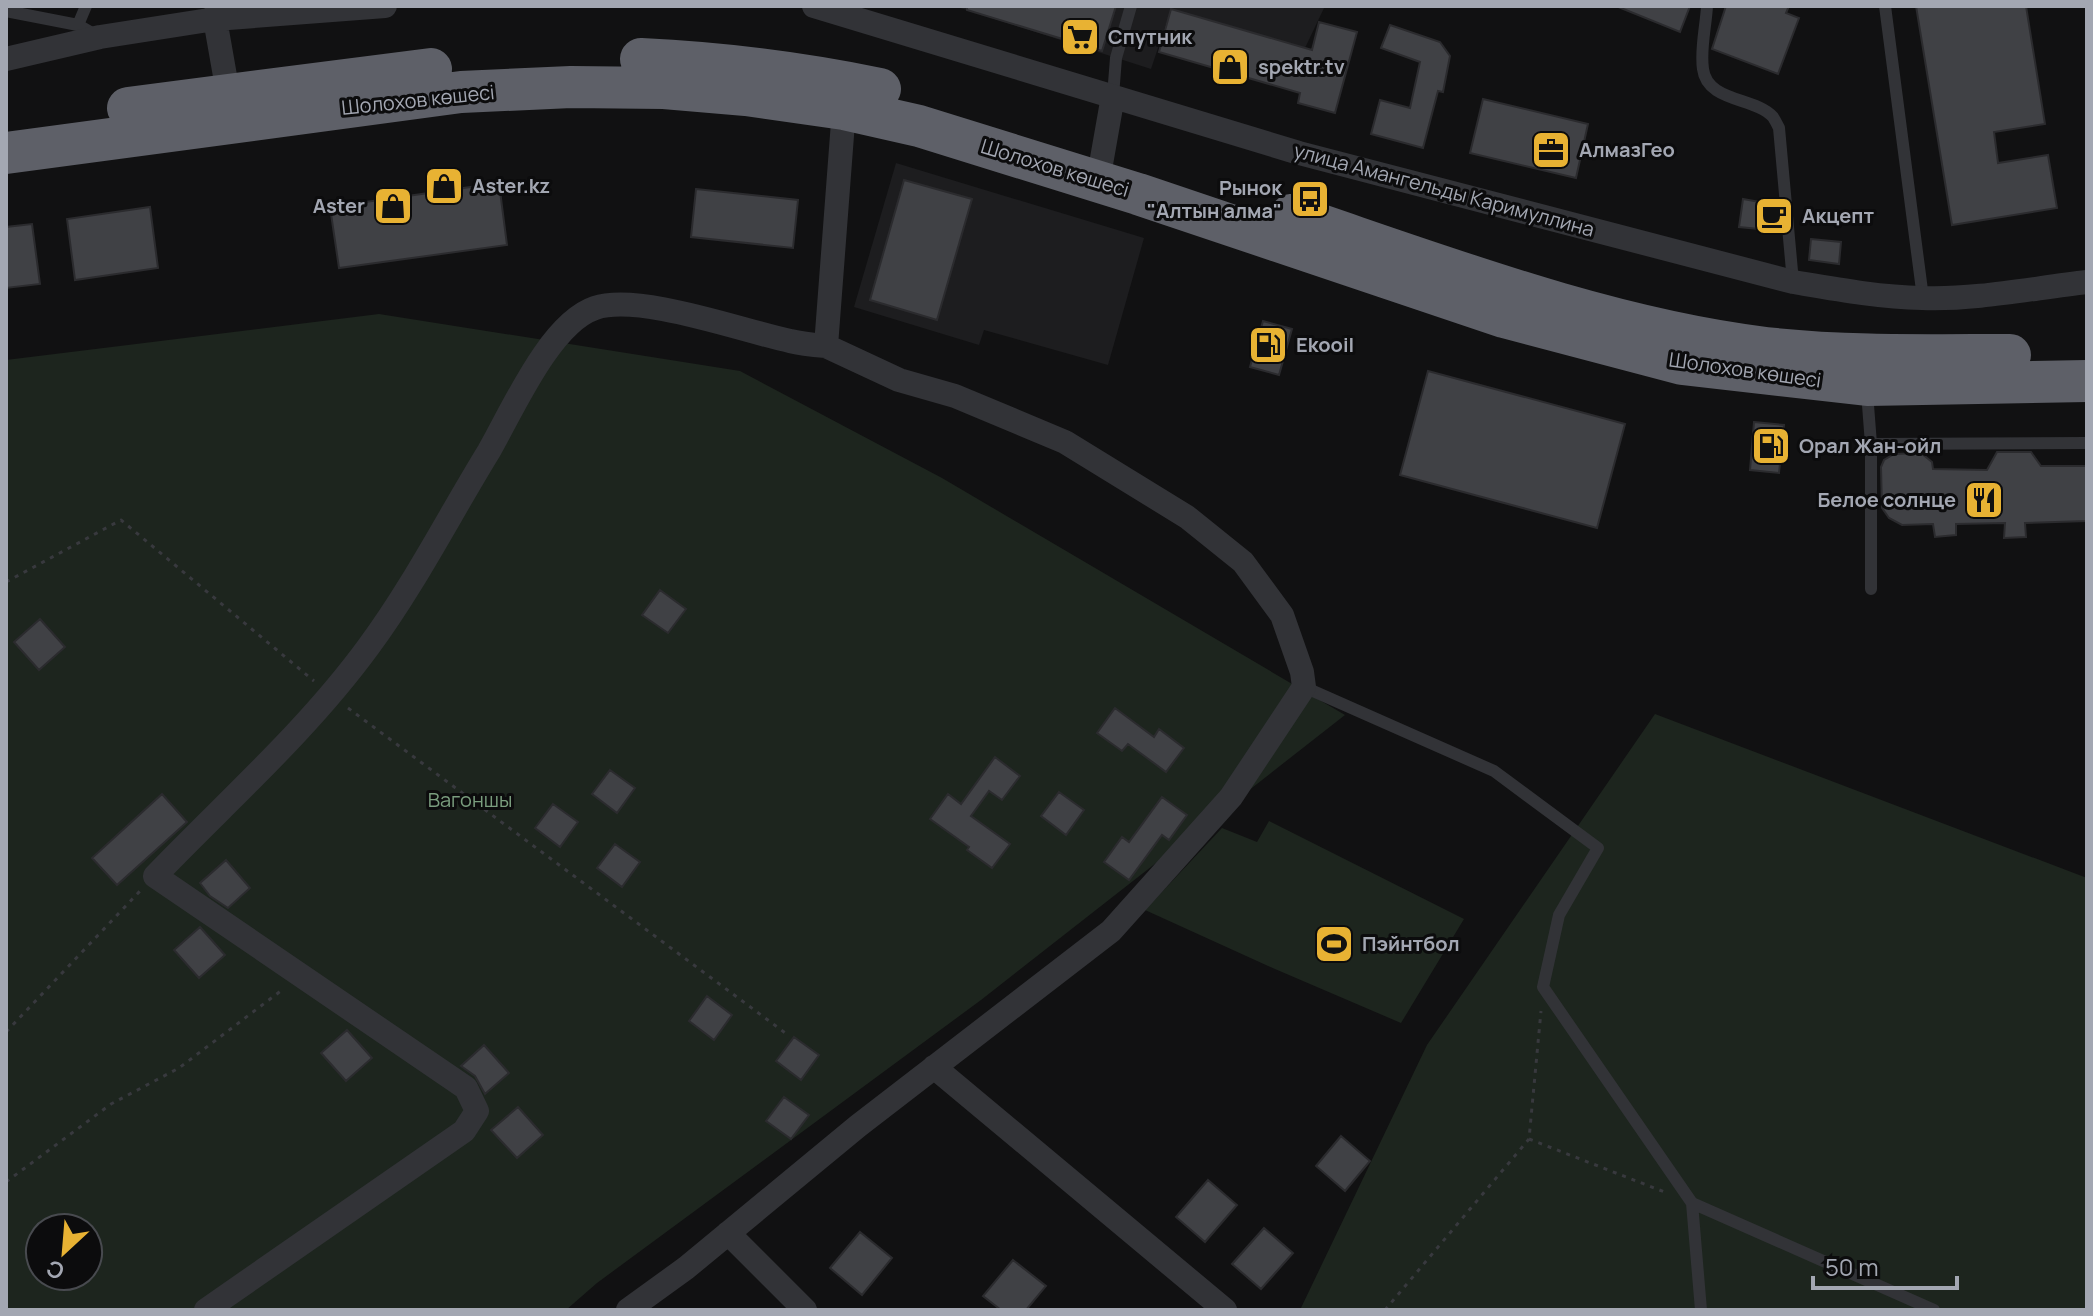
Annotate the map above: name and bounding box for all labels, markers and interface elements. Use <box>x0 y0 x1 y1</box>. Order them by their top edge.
supermarket icon: Спутник <box>1059 16 1101 58</box>
place label: Спутник <box>1108 23 1193 50</box>
shop icon: spektr.tv <box>1209 46 1251 88</box>
place label: spektr.tv <box>1258 53 1345 80</box>
street label: Шолохов көшесі <box>340 78 496 121</box>
office icon: АлмазГео <box>1530 129 1572 171</box>
street label: Шолохов көшесі <box>978 132 1133 203</box>
street label: улица Амангельды Каримуллина <box>1291 136 1597 243</box>
place label: АлмазГео <box>1579 136 1675 163</box>
shop icon: Aster.kz <box>423 165 465 207</box>
place label: Aster.kz <box>472 172 550 199</box>
place label: Рынок "Алтын алма" <box>1147 174 1283 224</box>
bus stop icon: Рынок "Алтын алма" <box>1289 178 1331 220</box>
shop icon: Aster <box>372 185 414 227</box>
place label: Aster <box>313 192 365 219</box>
cafe icon: Акцепт <box>1753 195 1795 237</box>
place label: Акцепт <box>1802 202 1874 229</box>
fuel station icon: Ekooil <box>1247 324 1289 366</box>
place label: Ekooil <box>1296 331 1354 358</box>
street label: Шолохов көшесі <box>1667 345 1823 394</box>
fuel station icon: Орал Жан-ойл <box>1750 425 1792 467</box>
place label: Орал Жан-ойл <box>1799 432 1941 459</box>
restaurant icon: Белое солнце <box>1963 479 2005 521</box>
place label: Белое солнце <box>1817 486 1956 513</box>
park label: Вагоншы <box>428 786 512 813</box>
sports icon: Пэйнтбол <box>1313 923 1355 965</box>
place label: Пэйнтбол <box>1362 930 1460 957</box>
north arrow <box>24 1212 104 1292</box>
scale bar <box>1813 1240 1957 1290</box>
text: 50 m <box>1825 1250 1879 1283</box>
text: С <box>41 1253 69 1287</box>

